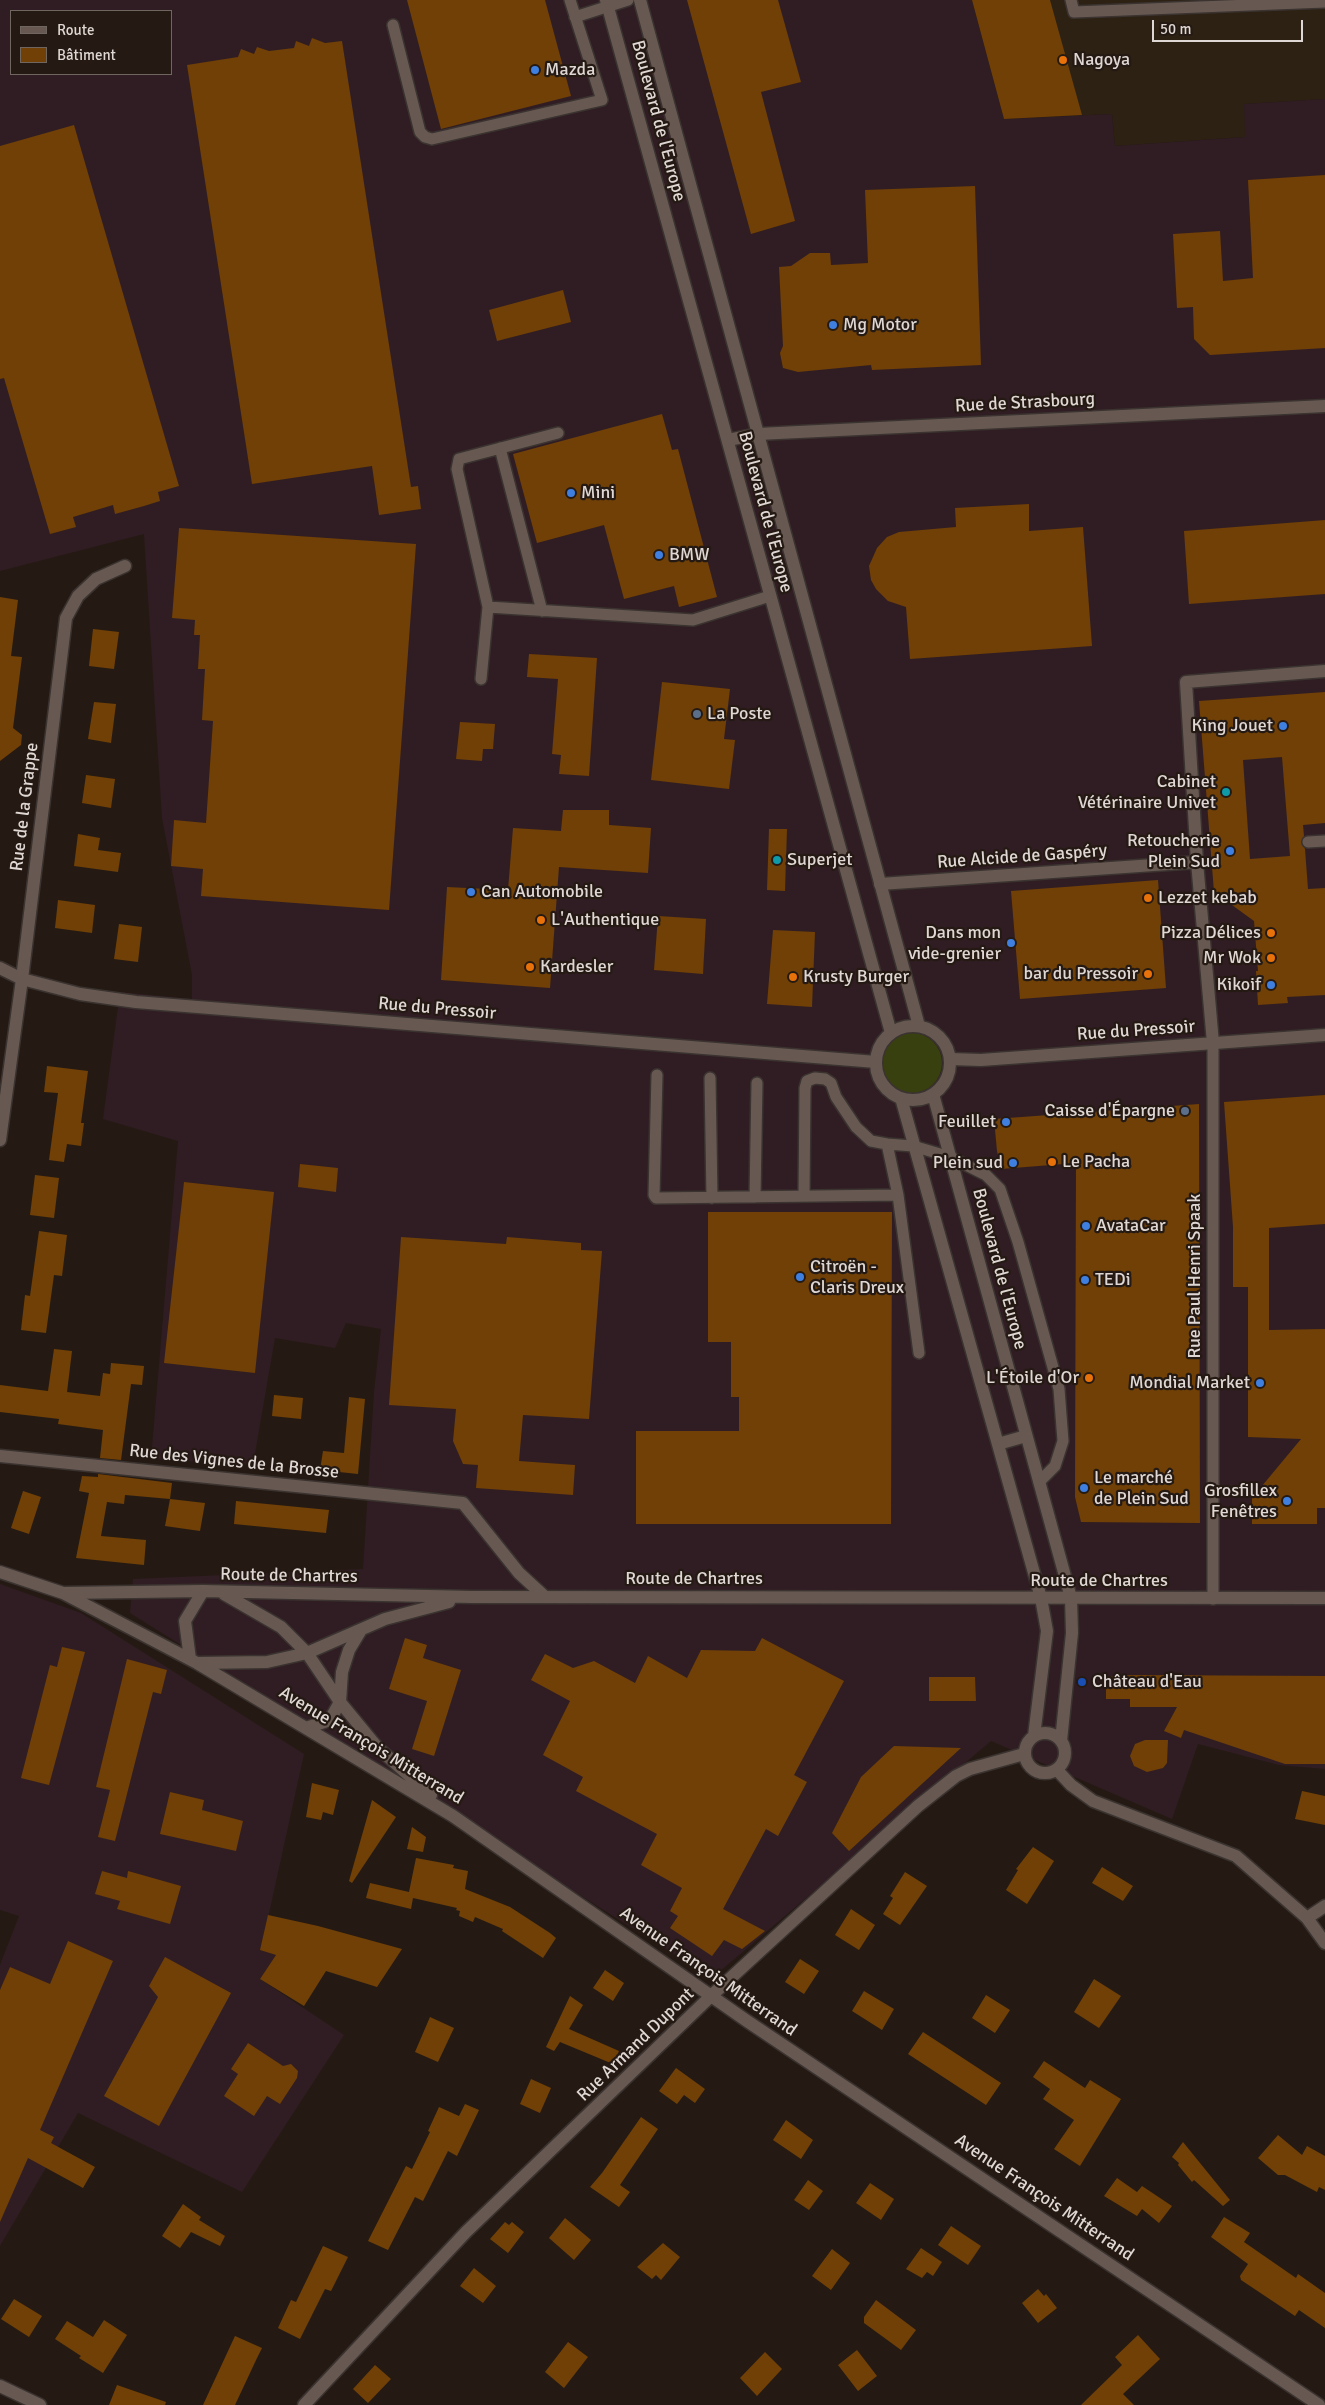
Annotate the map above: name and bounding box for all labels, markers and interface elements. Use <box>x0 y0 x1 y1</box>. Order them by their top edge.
legend <box>10 10 172 75</box>
scale bar <box>1155 10 1306 42</box>
text: 50 m <box>1160 20 1191 38</box>
text: Route <box>57 21 94 39</box>
street label: Boulevard de l'Europe <box>626 38 690 204</box>
text: Bâtiment <box>57 46 116 64</box>
place label: Nagoya <box>1073 49 1130 71</box>
marker: Nagoya <box>1057 54 1069 66</box>
place label: Mazda <box>545 59 595 81</box>
marker: Mazda <box>529 64 541 76</box>
place label: Mg Motor <box>843 314 917 336</box>
marker: Mg Motor <box>827 319 839 331</box>
street label: Rue de Strasbourg <box>954 389 1096 417</box>
street label: Boulevard de l'Europe <box>733 429 797 595</box>
place label: Mini <box>581 482 615 504</box>
marker: Mini <box>565 487 577 499</box>
place label: BMW <box>669 544 709 566</box>
marker: BMW <box>653 549 665 561</box>
place label: La Poste <box>707 703 771 725</box>
marker: La Poste <box>691 708 703 720</box>
place label: King Jouet <box>1192 715 1273 737</box>
marker: King Jouet <box>1277 720 1289 732</box>
street label: Rue de la Grappe <box>6 741 44 873</box>
place label: Cabinet Vétérinaire Univet <box>1078 771 1216 814</box>
marker: Cabinet Vétérinaire Univet <box>1220 786 1232 798</box>
place label: Retoucherie Plein Sud <box>1127 830 1220 872</box>
street label: Rue Alcide de Gaspéry <box>936 840 1108 874</box>
marker: Retoucherie Plein Sud <box>1224 845 1236 857</box>
place label: Superjet <box>787 849 853 871</box>
marker: Superjet <box>771 854 783 866</box>
place label: Can Automobile <box>481 881 603 903</box>
marker: Can Automobile <box>465 886 477 898</box>
place label: Lezzet kebab <box>1158 887 1257 909</box>
marker: Lezzet kebab <box>1142 892 1154 904</box>
place label: L'Authentique <box>551 909 659 931</box>
marker: L'Authentique <box>535 914 547 926</box>
place label: Dans mon vide-grenier <box>908 922 1001 964</box>
place label: Pizza Délices <box>1161 922 1261 944</box>
marker: Pizza Délices <box>1265 927 1277 939</box>
marker: Dans mon vide-grenier <box>1005 937 1017 949</box>
place label: Mr Wok <box>1203 947 1261 969</box>
marker: Mr Wok <box>1265 952 1277 964</box>
place label: Kardesler <box>540 956 613 978</box>
marker: Kardesler <box>524 961 536 973</box>
place label: bar du Pressoir <box>1024 963 1138 985</box>
place label: Krusty Burger <box>803 966 909 988</box>
marker: bar du Pressoir <box>1142 968 1154 980</box>
marker: Krusty Burger <box>787 971 799 983</box>
place label: Kikoif <box>1217 974 1261 996</box>
marker: Kikoif <box>1265 979 1277 991</box>
street label: Rue du Pressoir <box>377 993 497 1025</box>
street label: Rue du Pressoir <box>1076 1016 1196 1046</box>
place label: Caisse d'Épargne <box>1045 1100 1175 1122</box>
marker: Caisse d'Épargne <box>1179 1105 1191 1117</box>
place label: Feuillet <box>938 1111 996 1133</box>
marker: Feuillet <box>1000 1116 1012 1128</box>
place label: Le Pacha <box>1062 1151 1130 1173</box>
place label: Plein sud <box>933 1152 1003 1174</box>
marker: Le Pacha <box>1046 1156 1058 1168</box>
marker: Plein sud <box>1007 1157 1019 1169</box>
street label: Boulevard de l'Europe <box>967 1186 1031 1352</box>
street label: Rue Paul Henri Spaak <box>1184 1194 1206 1358</box>
place label: AvataCar <box>1096 1215 1166 1237</box>
marker: AvataCar <box>1080 1220 1092 1232</box>
place label: Citroën - Claris Dreux <box>810 1256 904 1298</box>
place label: TEDi <box>1095 1269 1131 1291</box>
marker: Citroën - Claris Dreux <box>794 1271 806 1283</box>
marker: TEDi <box>1079 1274 1091 1286</box>
place label: L'Étoile d'Or <box>986 1367 1079 1389</box>
marker: L'Étoile d'Or <box>1083 1372 1095 1384</box>
place label: Mondial Market <box>1129 1372 1250 1394</box>
marker: Mondial Market <box>1254 1377 1266 1389</box>
street label: Rue des Vignes de la Brosse <box>128 1440 340 1484</box>
place label: Le marché de Plein Sud <box>1094 1467 1189 1510</box>
place label: Grosfillex Fenêtres <box>1204 1480 1277 1522</box>
marker: Le marché de Plein Sud <box>1078 1482 1090 1494</box>
marker: Grosfillex Fenêtres <box>1281 1495 1293 1507</box>
street label: Route de Chartres <box>220 1564 358 1588</box>
street label: Route de Chartres <box>625 1568 763 1590</box>
street label: Route de Chartres <box>1030 1570 1168 1592</box>
place label: Château d'Eau <box>1092 1671 1202 1693</box>
marker: Château d'Eau <box>1076 1676 1088 1688</box>
street label: Avenue François Mitterrand <box>275 1682 467 1810</box>
street label: Avenue François Mitterrand <box>615 1902 801 2042</box>
street label: Rue Armand Dupont <box>573 1984 699 2106</box>
street label: Avenue François Mitterrand <box>950 2130 1138 2266</box>

